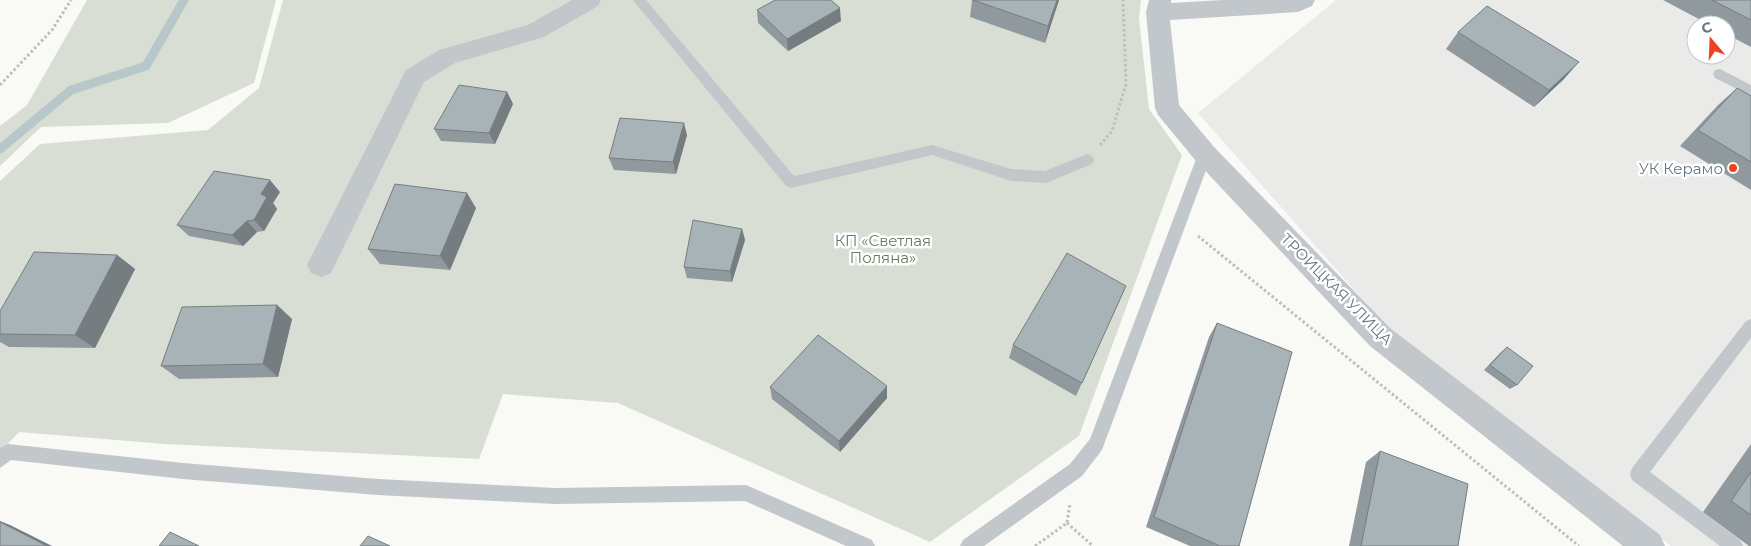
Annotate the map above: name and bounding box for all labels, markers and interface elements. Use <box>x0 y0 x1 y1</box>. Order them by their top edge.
north arrow <box>1686 15 1736 65</box>
text: С <box>1699 18 1715 38</box>
place label: УК Керамо <box>1639 159 1723 178</box>
marker: УК Керамо <box>1727 162 1739 174</box>
street label: ТРОИЦКАЯ УЛИЦА <box>1277 229 1397 349</box>
park label: КП «Светлая Поляна» <box>835 231 931 267</box>

